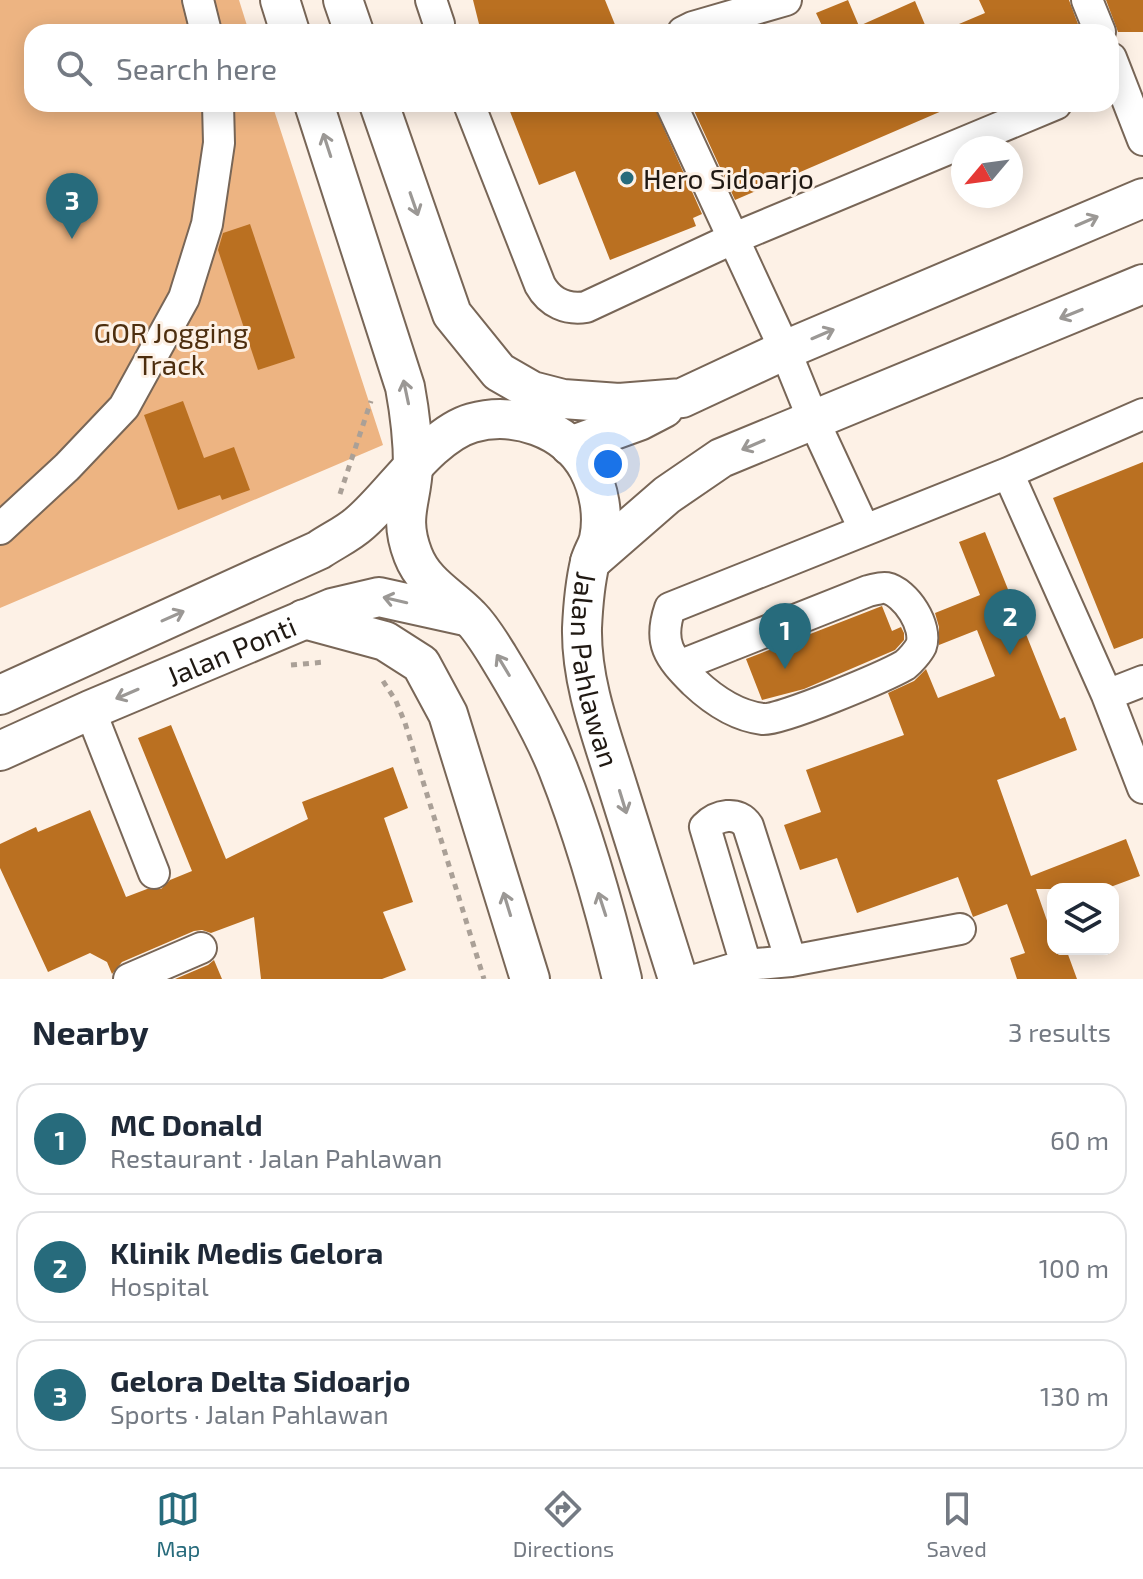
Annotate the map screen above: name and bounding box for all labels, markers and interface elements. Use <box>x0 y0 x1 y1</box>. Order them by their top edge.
search box <box>24 24 1119 112</box>
icon: search <box>52 46 96 90</box>
text: Search here <box>116 50 277 86</box>
one-way arrow <box>319 132 334 157</box>
north arrow <box>951 136 1023 208</box>
place label: Hero Sidoarjo <box>643 161 814 195</box>
marker: Hero Sidoarjo <box>618 169 636 187</box>
pin: 3 <box>46 173 98 239</box>
one-way arrow <box>408 191 423 216</box>
one-way arrow <box>1075 213 1099 228</box>
one-way arrow <box>1059 307 1084 322</box>
park label: GOR Jogging Track <box>94 315 249 381</box>
one-way arrow <box>810 326 834 341</box>
one-way arrow <box>398 380 413 406</box>
one-way arrow <box>741 438 766 453</box>
your location <box>588 444 628 484</box>
street label: Jalan Pahlawan <box>565 569 627 771</box>
pin: 2 <box>984 589 1036 655</box>
one-way arrow <box>383 592 409 607</box>
pin: 1 <box>759 603 811 669</box>
street label: Jalan Ponti <box>161 608 301 693</box>
one-way arrow <box>161 608 185 623</box>
one-way arrow <box>495 653 510 677</box>
one-way arrow <box>115 688 139 703</box>
one-way arrow <box>616 789 631 814</box>
map controls <box>1047 883 1119 955</box>
button: layers <box>1047 883 1119 955</box>
one-way arrow <box>594 891 609 916</box>
one-way arrow <box>499 892 514 918</box>
text: Nearby <box>32 1011 149 1052</box>
text: 3 results <box>1008 1016 1111 1047</box>
text: MC Donald <box>110 1106 263 1142</box>
text: 1 <box>54 1124 66 1155</box>
text: 60 m <box>1050 1124 1109 1155</box>
text: Restaurant · Jalan Pahlawan <box>110 1142 442 1173</box>
text: Klinik Medis Gelora <box>110 1234 383 1270</box>
text: 2 <box>52 1252 68 1283</box>
text: 100 m <box>1039 1252 1109 1283</box>
text: Hospital <box>110 1270 209 1301</box>
text: Gelora Delta Sidoarjo <box>110 1362 410 1398</box>
text: 3 <box>53 1380 67 1411</box>
text: 130 m <box>1040 1380 1109 1411</box>
text: Sports · Jalan Pahlawan <box>110 1398 389 1429</box>
tab: Map <box>156 1487 200 1561</box>
tab: Directions <box>513 1487 614 1561</box>
tab: Saved <box>926 1487 987 1561</box>

